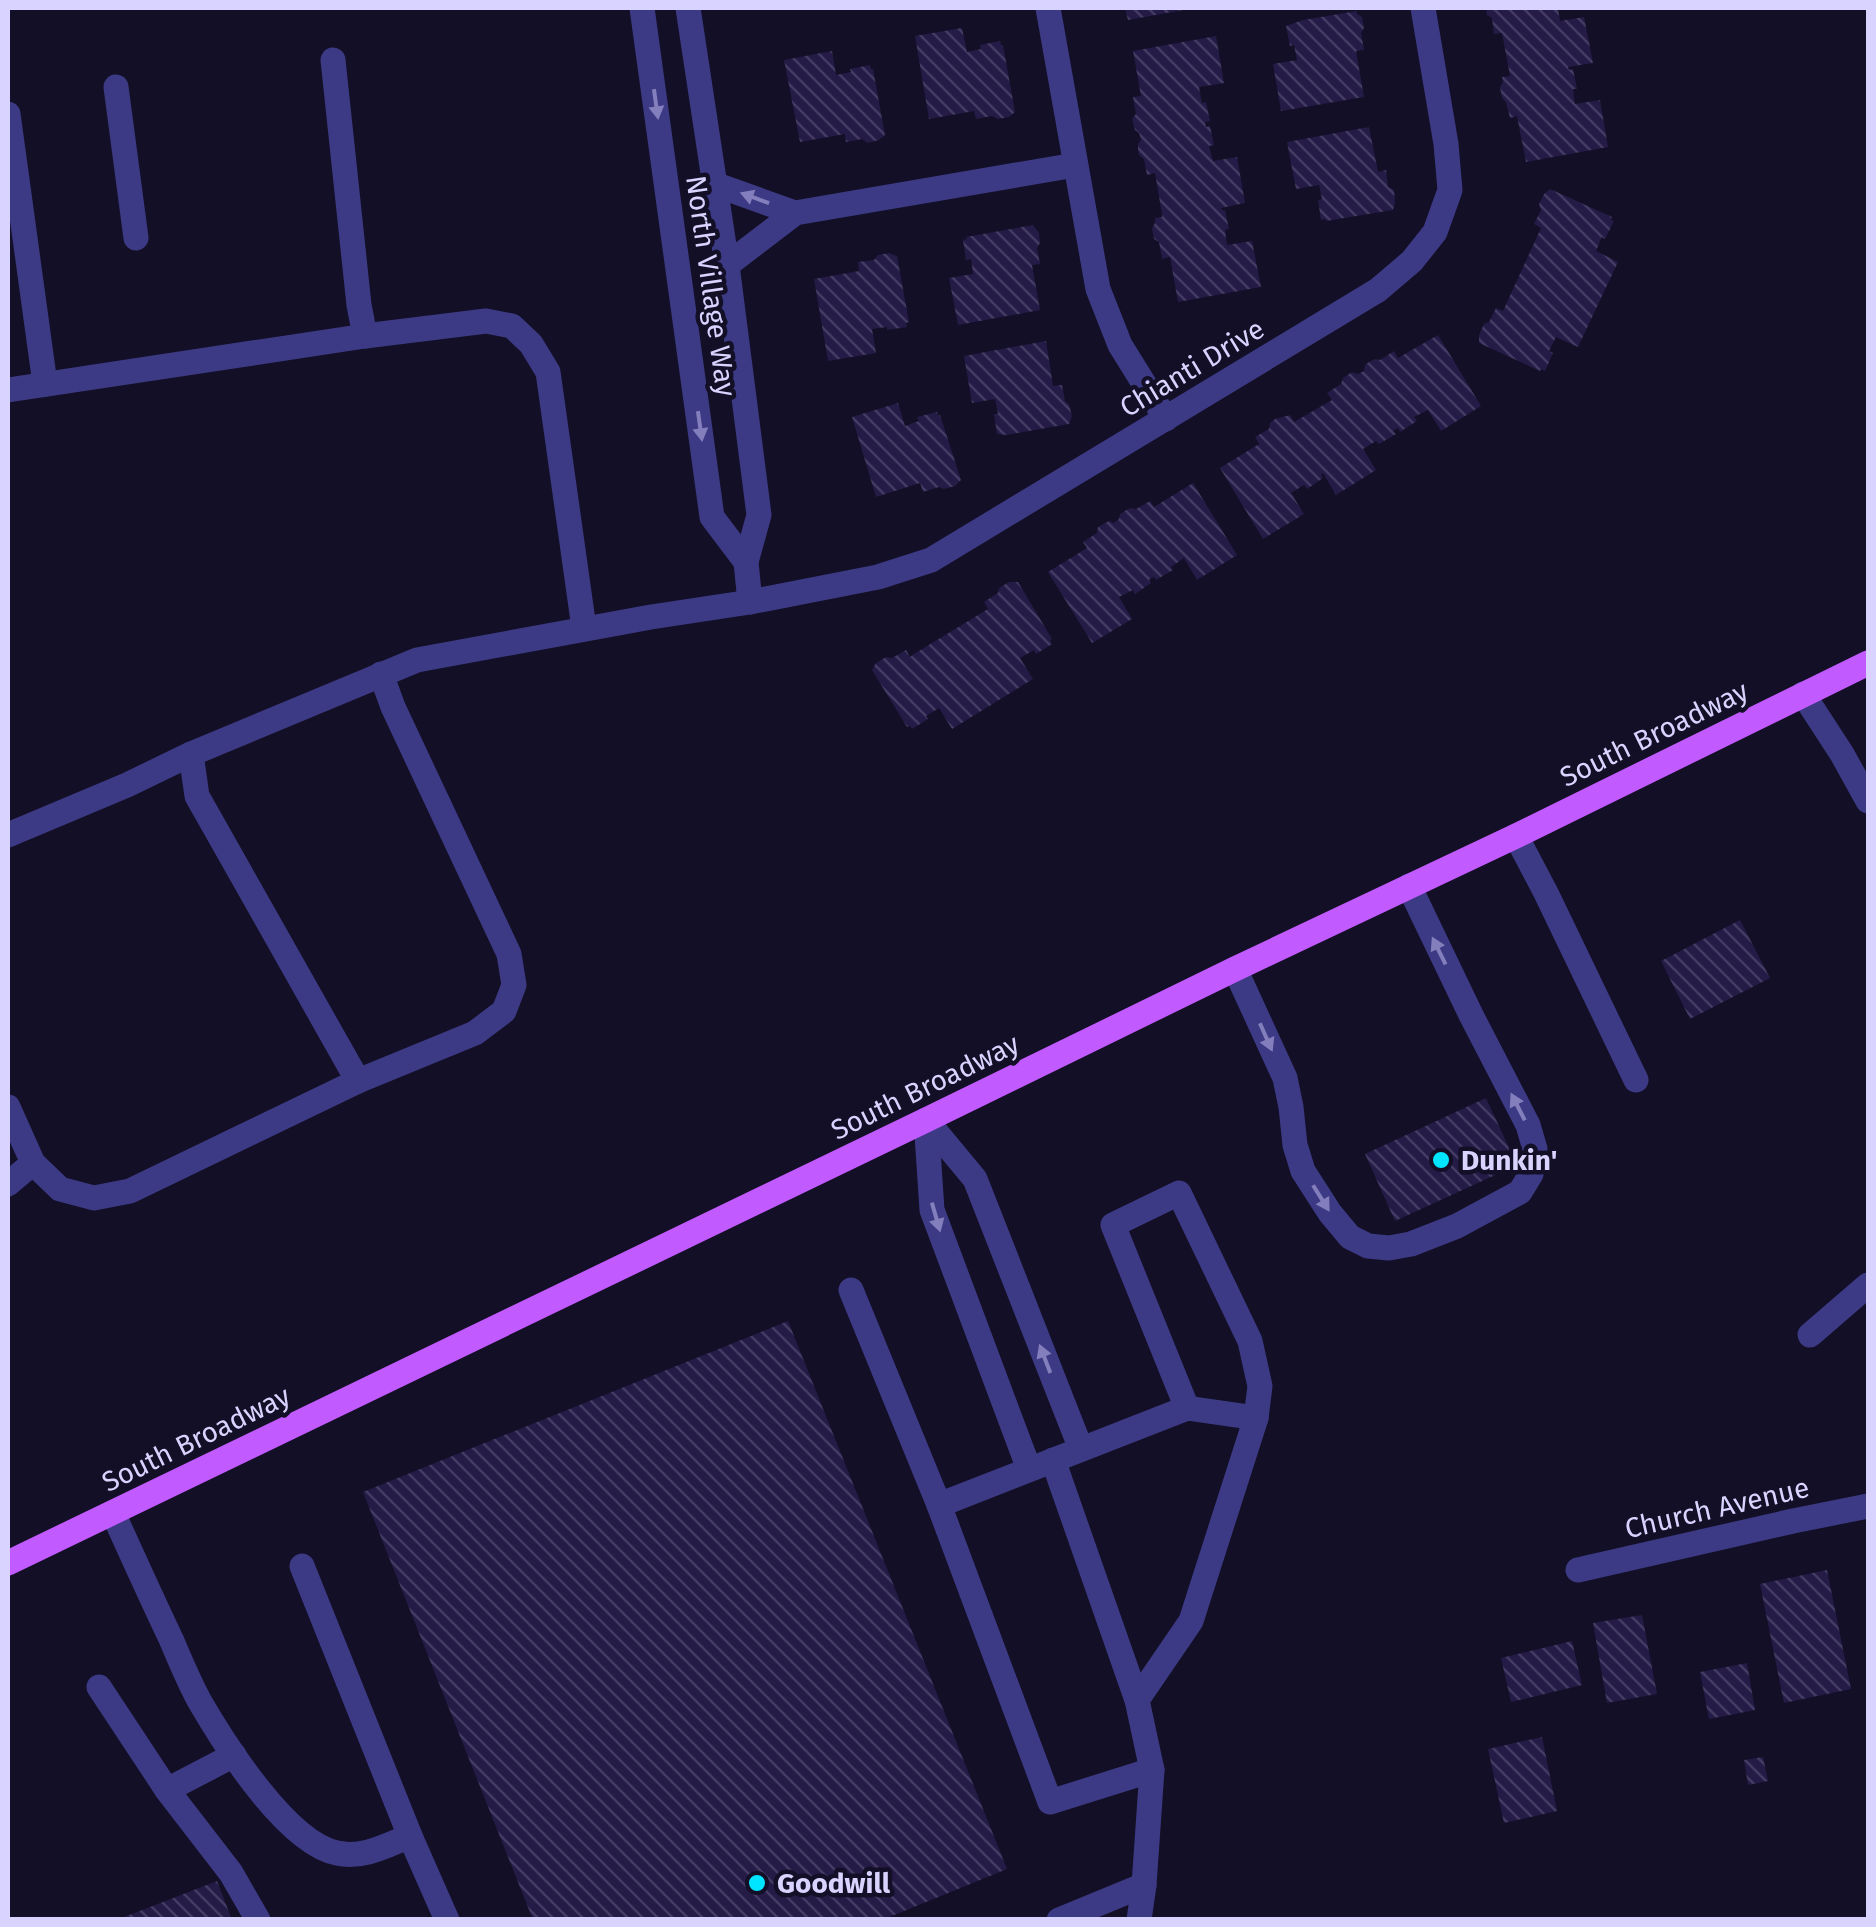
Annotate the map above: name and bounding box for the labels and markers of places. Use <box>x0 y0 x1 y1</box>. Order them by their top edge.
place label: Dunkin' <box>1461 1144 1557 1177</box>
marker: Dunkin' <box>1430 1149 1452 1171</box>
place label: Goodwill <box>777 1867 891 1900</box>
marker: Goodwill <box>746 1872 768 1894</box>

